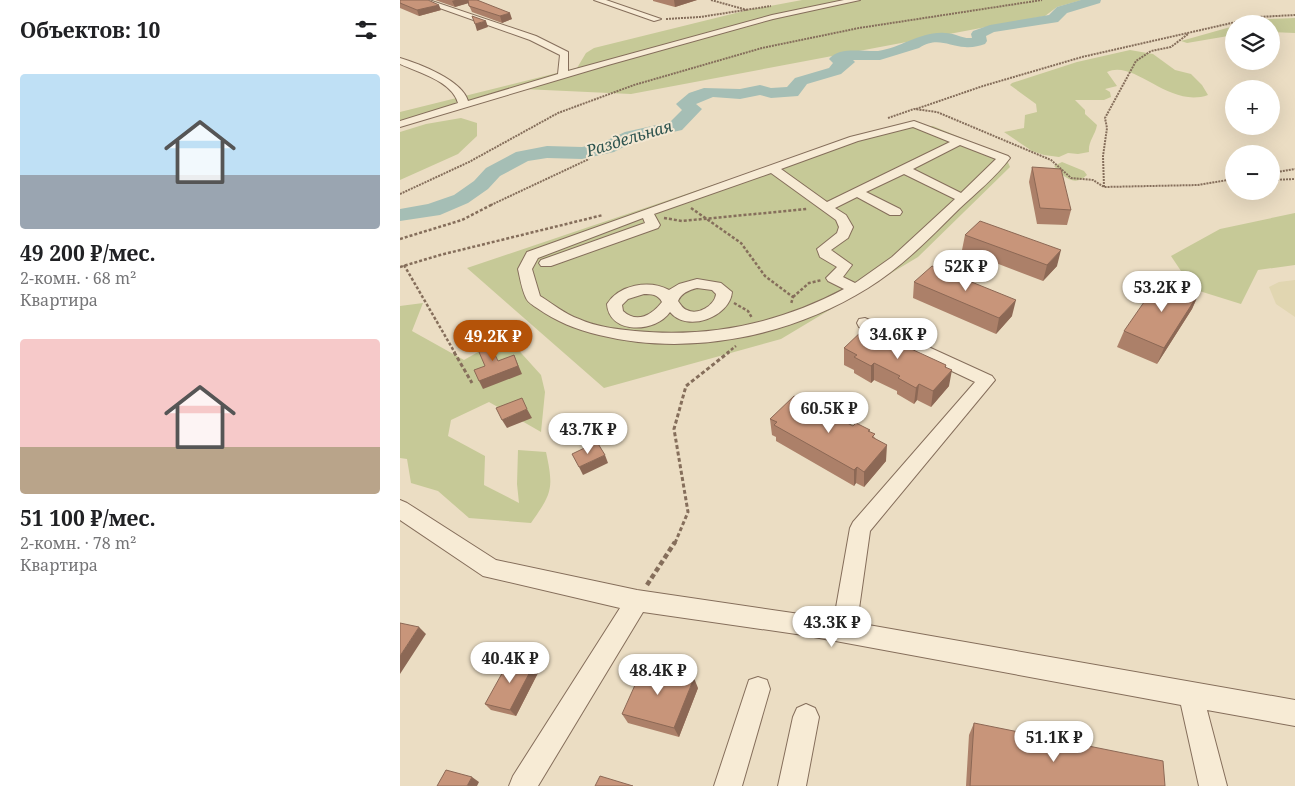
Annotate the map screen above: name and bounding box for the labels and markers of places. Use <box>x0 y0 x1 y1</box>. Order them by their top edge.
pin: 52K ₽ <box>931 250 1001 292</box>
pin: 53.2K ₽ <box>1116 270 1208 313</box>
pin: 34.6K ₽ <box>852 318 944 360</box>
pin: 49.2K ₽ <box>447 320 539 362</box>
pin: 60.5K ₽ <box>783 392 875 434</box>
pin: 43.7K ₽ <box>542 412 634 455</box>
pin: 43.3K ₽ <box>786 606 878 648</box>
pin: 40.4K ₽ <box>464 642 556 684</box>
pin: 48.4K ₽ <box>612 654 704 696</box>
pin: 51.1K ₽ <box>1008 720 1100 763</box>

